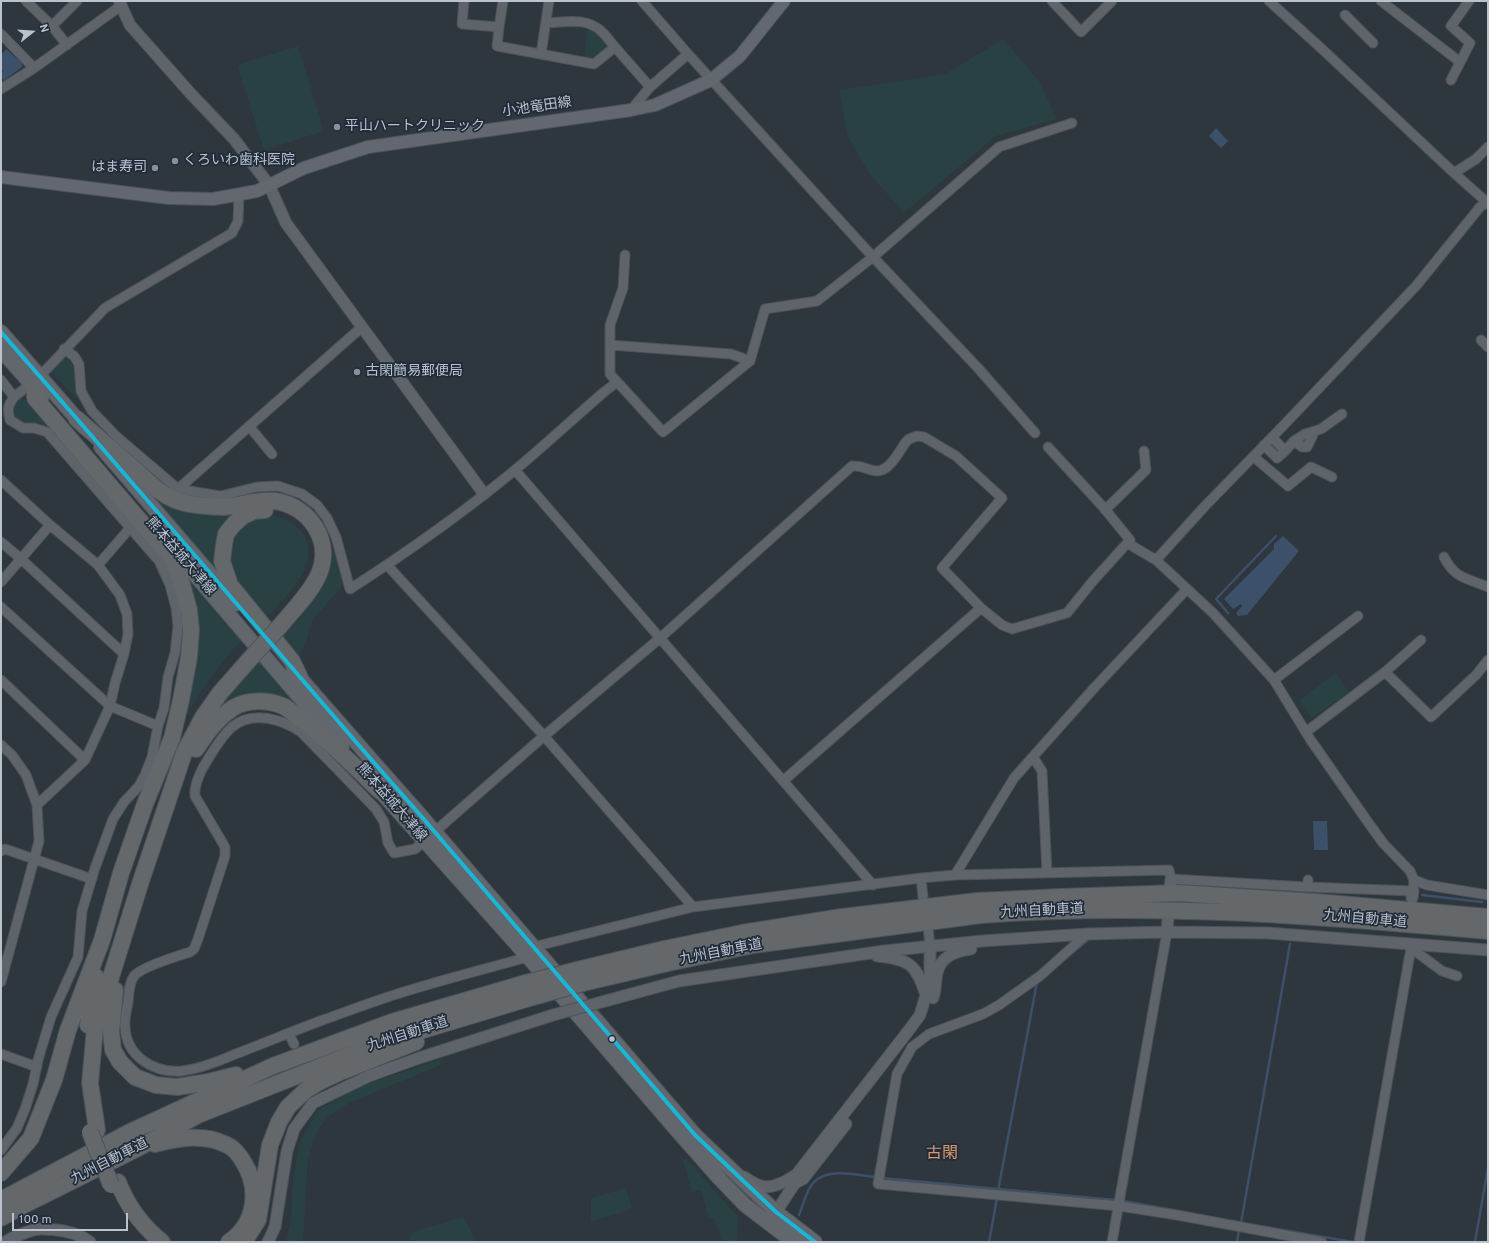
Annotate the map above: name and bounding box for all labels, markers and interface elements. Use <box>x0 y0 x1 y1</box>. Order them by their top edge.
north arrow <box>12 12 52 52</box>
text: N <box>36 23 51 34</box>
street label: 小池竜田線 <box>501 95 573 121</box>
place label: 平山ハートクリニック <box>345 119 485 135</box>
marker: 平山ハートクリニック <box>332 122 342 132</box>
place label: くろいわ歯科医院 <box>183 153 295 169</box>
marker: くろいわ歯科医院 <box>170 156 180 166</box>
place label: はま寿司 <box>91 160 147 176</box>
marker: はま寿司 <box>150 163 160 173</box>
place label: 古閑簡易郵便局 <box>365 364 463 380</box>
marker: 古閑簡易郵便局 <box>352 367 362 377</box>
street label: 熊本益城大津線 <box>142 515 218 599</box>
street label: 熊本益城大津線 <box>353 761 429 845</box>
street label: 九州自動車道 <box>1000 901 1084 923</box>
street label: 九州自動車道 <box>1322 908 1408 932</box>
street label: 九州自動車道 <box>678 937 764 969</box>
street label: 九州自動車道 <box>365 1014 451 1056</box>
unlabelled marker <box>607 1034 617 1044</box>
street label: 九州自動車道 <box>69 1135 151 1189</box>
district label: 古閑 <box>926 1145 958 1165</box>
scale bar <box>14 1205 130 1231</box>
text: 100 m <box>19 1212 52 1228</box>

